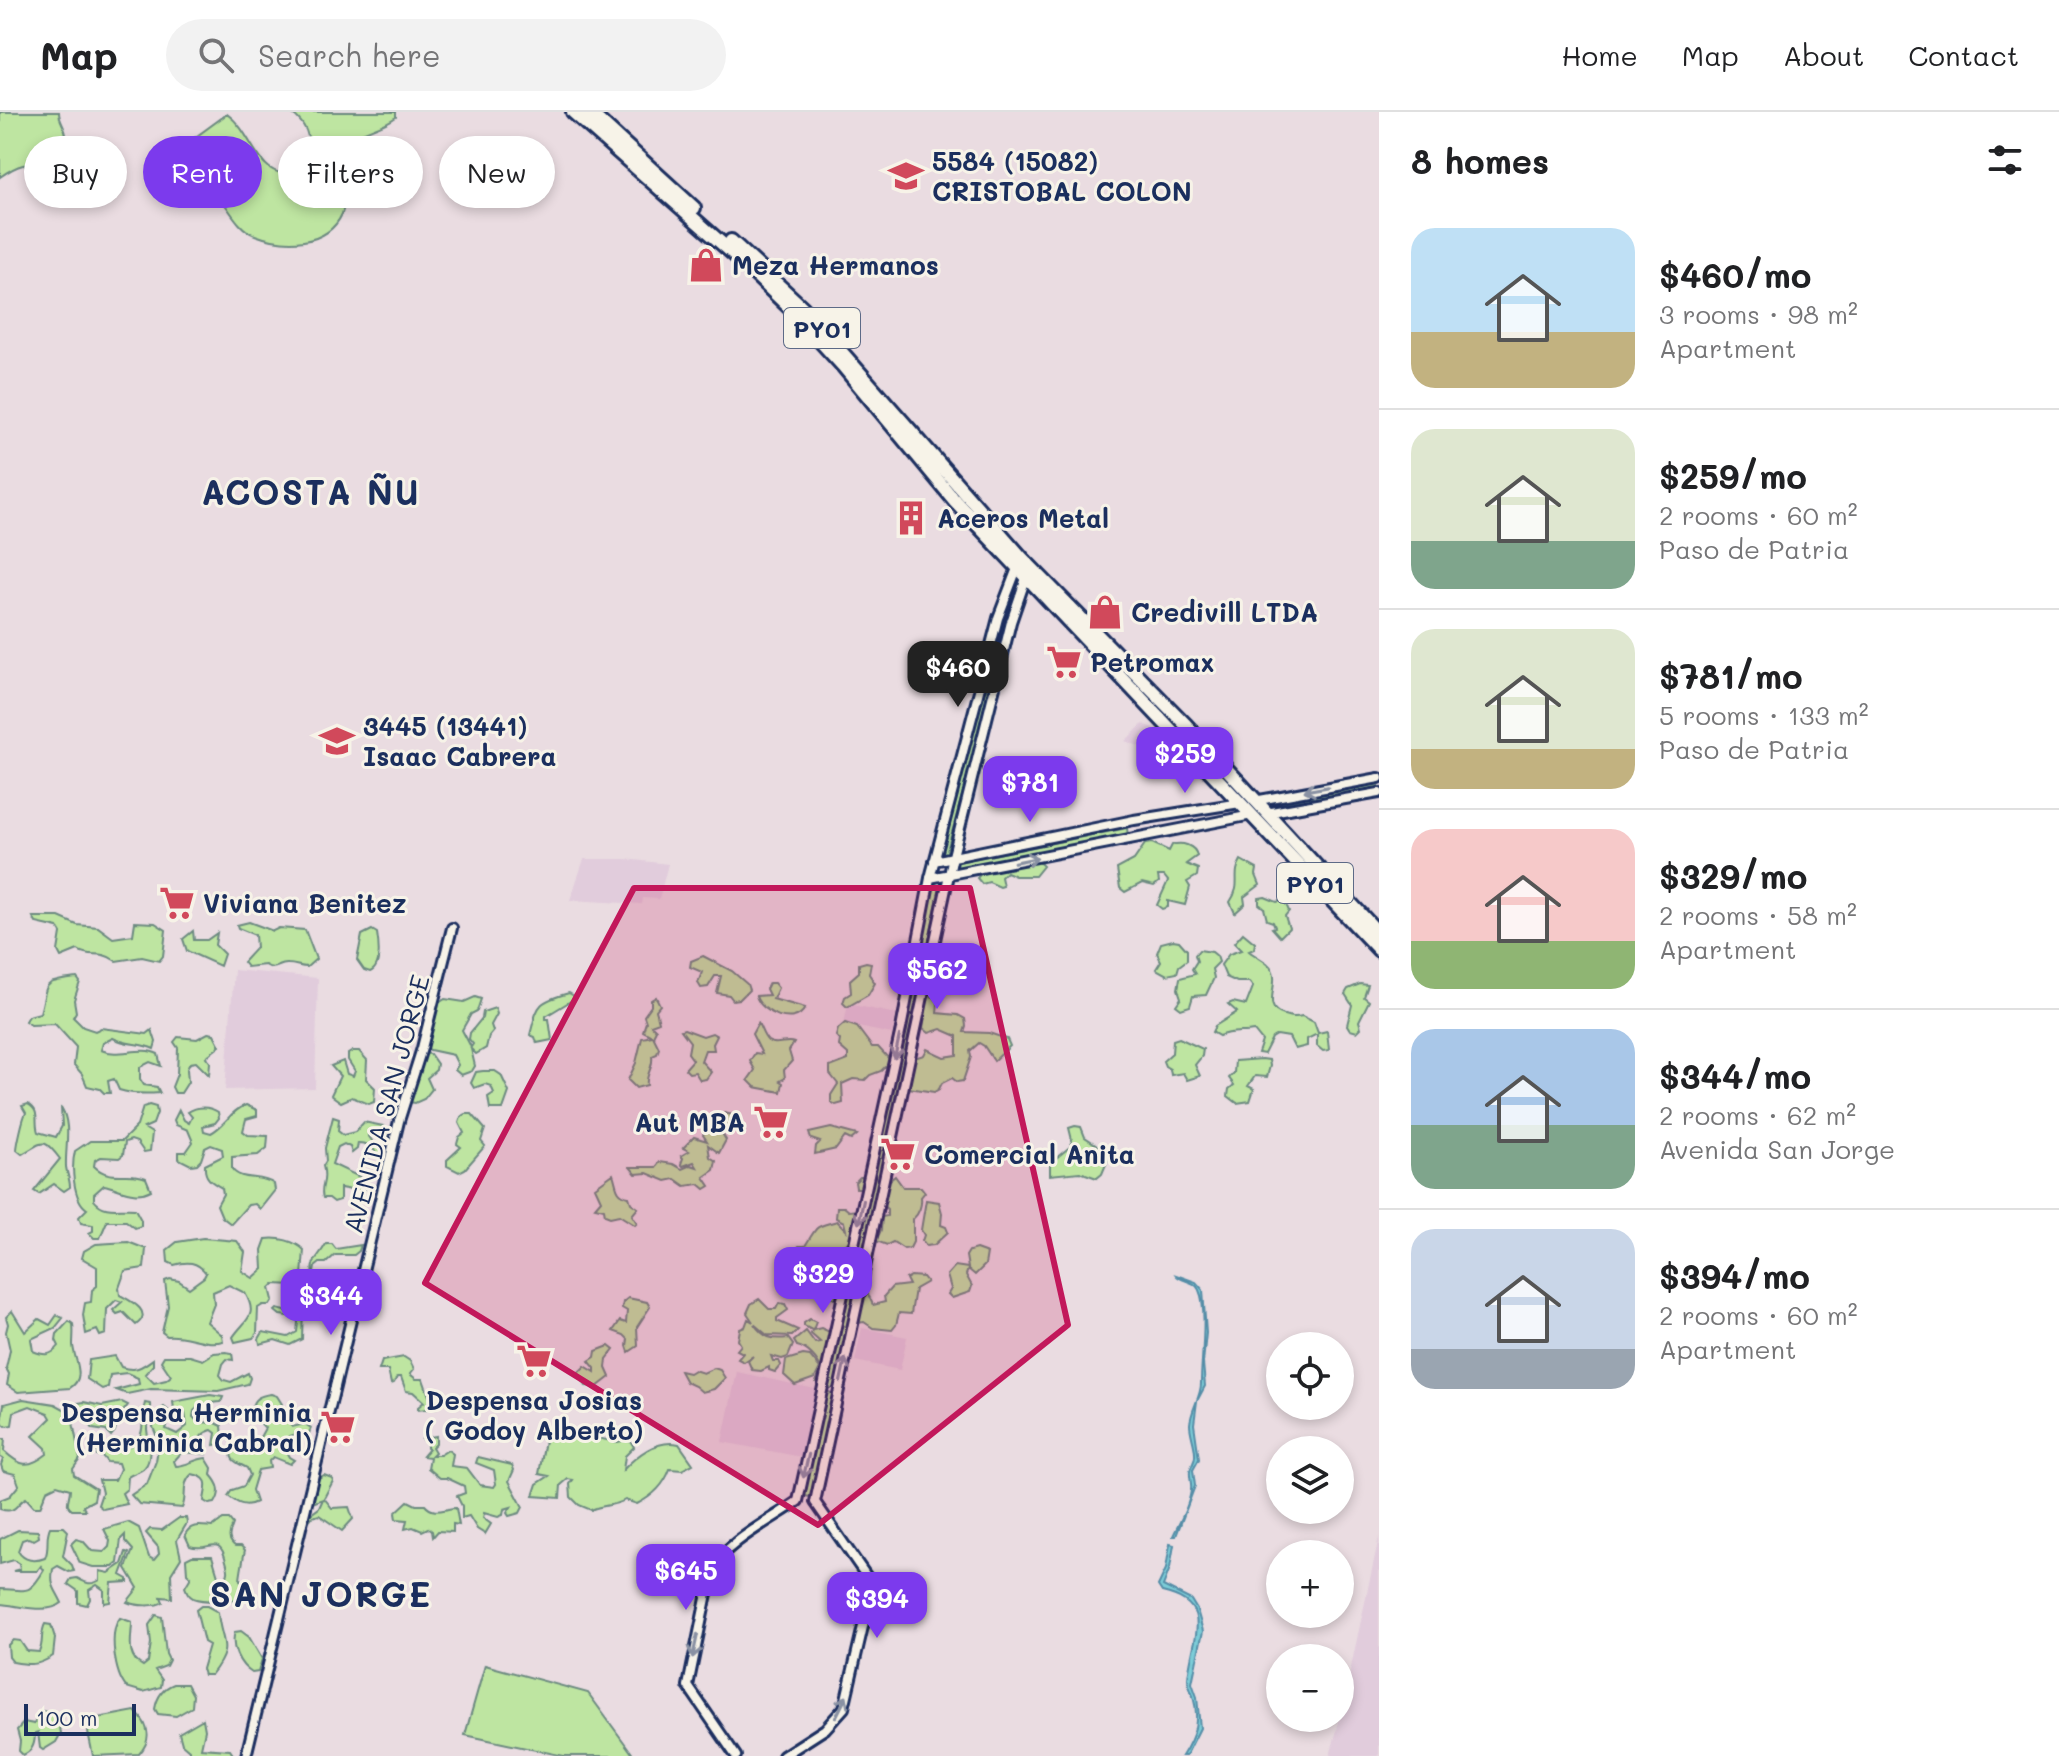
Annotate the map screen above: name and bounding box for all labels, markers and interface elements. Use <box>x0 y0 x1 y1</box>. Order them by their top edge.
search box <box>166 19 726 91</box>
text: Map <box>40 30 118 80</box>
icon: search <box>194 33 238 77</box>
text: Search here <box>258 35 441 75</box>
text: Home <box>1562 37 1638 73</box>
text: Map <box>1682 37 1739 73</box>
text: About <box>1783 37 1864 73</box>
text: Contact <box>1908 37 2019 73</box>
chip: Buy <box>24 136 127 208</box>
chip: Rent <box>143 136 262 208</box>
chip: Filters <box>278 136 423 208</box>
chip: New <box>439 136 555 208</box>
text: 8 homes <box>1411 138 1549 183</box>
icon: filters <box>1983 138 2027 182</box>
place label: 5584 (15082) CRISTOBAL COLON <box>932 144 1192 208</box>
school or university icon: 5584 (15082) CRISTOBAL COLON <box>887 157 925 195</box>
shop icon: Meza Hermanos <box>687 246 725 284</box>
place label: Meza Hermanos <box>732 248 939 282</box>
text: $460/mo <box>1659 252 1812 297</box>
icon: home <box>1475 260 1571 356</box>
text: 3 rooms · 98 m² <box>1659 297 1858 331</box>
road number: PY01 <box>784 308 860 348</box>
text: Apartment <box>1659 331 1796 365</box>
text: $259/mo <box>1659 453 1807 498</box>
icon: home <box>1475 461 1571 557</box>
district label: ACOSTA ÑU <box>201 469 421 514</box>
text: 2 rooms · 60 m² <box>1659 498 1858 532</box>
building icon: Aceros Metal <box>892 499 930 537</box>
place label: Aceros Metal <box>937 501 1109 535</box>
text: Paso de Patria <box>1659 532 1849 566</box>
shop icon: Credivill LTDA <box>1086 593 1124 631</box>
place label: Credivill LTDA <box>1131 595 1318 629</box>
pin: $460 <box>911 641 1005 709</box>
supermarket icon: Petromax <box>1045 643 1083 681</box>
place label: Petromax <box>1090 645 1214 679</box>
text: $460 <box>925 650 991 684</box>
text: $781/mo <box>1659 653 1803 698</box>
icon: home <box>1475 661 1571 757</box>
text: 5 rooms · 133 m² <box>1659 698 1869 732</box>
place label: 3445 (13441) Isaac Cabrera <box>363 709 557 773</box>
school or university icon: 3445 (13441) Isaac Cabrera <box>318 722 356 760</box>
pin: $259 <box>1138 727 1232 795</box>
text: Paso de Patria <box>1659 732 1849 766</box>
text: $259 <box>1154 736 1216 770</box>
pin: $781 <box>983 756 1077 824</box>
text: $781 <box>1001 765 1059 799</box>
one-way arrow <box>1304 783 1329 798</box>
one-way arrow <box>1013 852 1039 867</box>
text: $329/mo <box>1659 853 1807 898</box>
icon: home <box>1475 861 1571 957</box>
road number: PY01 <box>1277 863 1353 903</box>
supermarket icon: Viviana Benitez <box>158 884 196 922</box>
place label: Viviana Benitez <box>203 886 407 920</box>
text: 2 rooms · 58 m² <box>1659 898 1857 932</box>
text: Apartment <box>1659 932 1796 966</box>
pin: $562 <box>890 943 984 1011</box>
text: $562 <box>906 952 968 986</box>
street label: AVENIDA SAN JORGE <box>335 971 437 1237</box>
one-way arrow <box>889 1034 904 1060</box>
text: $344/mo <box>1659 1053 1811 1098</box>
icon: home <box>1475 1061 1571 1157</box>
text: 2 rooms · 62 m² <box>1659 1098 1856 1132</box>
supermarket icon: Aut MBA <box>752 1103 790 1141</box>
place label: Aut MBA <box>634 1105 745 1139</box>
text: Avenida San Jorge <box>1659 1132 1895 1166</box>
supermarket icon: Comercial Anita <box>879 1135 917 1173</box>
place label: Comercial Anita <box>924 1137 1135 1171</box>
one-way arrow <box>853 1199 868 1224</box>
pin: $329 <box>776 1247 870 1315</box>
text: $394/mo <box>1659 1253 1810 1298</box>
text: $329 <box>792 1256 854 1290</box>
icon: home <box>1475 1261 1571 1357</box>
pin: $344 <box>284 1269 378 1337</box>
text: $344 <box>299 1278 363 1312</box>
text: 2 rooms · 60 m² <box>1659 1298 1858 1332</box>
map controls <box>1266 1332 1354 1732</box>
button: locate <box>1266 1332 1354 1420</box>
text: Apartment <box>1659 1332 1796 1366</box>
supermarket icon: Despensa Josias ( Godoy Alberto) <box>515 1342 553 1380</box>
one-way arrow <box>836 1358 851 1384</box>
place label: Despensa Josias ( Godoy Alberto) <box>425 1383 643 1447</box>
place label: Despensa Herminia (Herminia Cabral) <box>60 1395 312 1459</box>
supermarket icon: Despensa Herminia (Herminia Cabral) <box>319 1408 357 1446</box>
button: layers <box>1266 1436 1354 1524</box>
one-way arrow <box>798 1453 813 1478</box>
button: + <box>1266 1540 1354 1628</box>
pin: $645 <box>639 1544 733 1612</box>
text: $645 <box>654 1553 718 1587</box>
district label: SAN JORGE <box>210 1571 432 1616</box>
pin: $394 <box>830 1572 924 1640</box>
text: $394 <box>845 1581 909 1615</box>
one-way arrow <box>687 1633 702 1659</box>
button: − <box>1266 1644 1354 1732</box>
one-way arrow <box>834 1696 850 1719</box>
scale bar <box>24 1700 136 1736</box>
text: 100 m <box>36 1703 98 1732</box>

